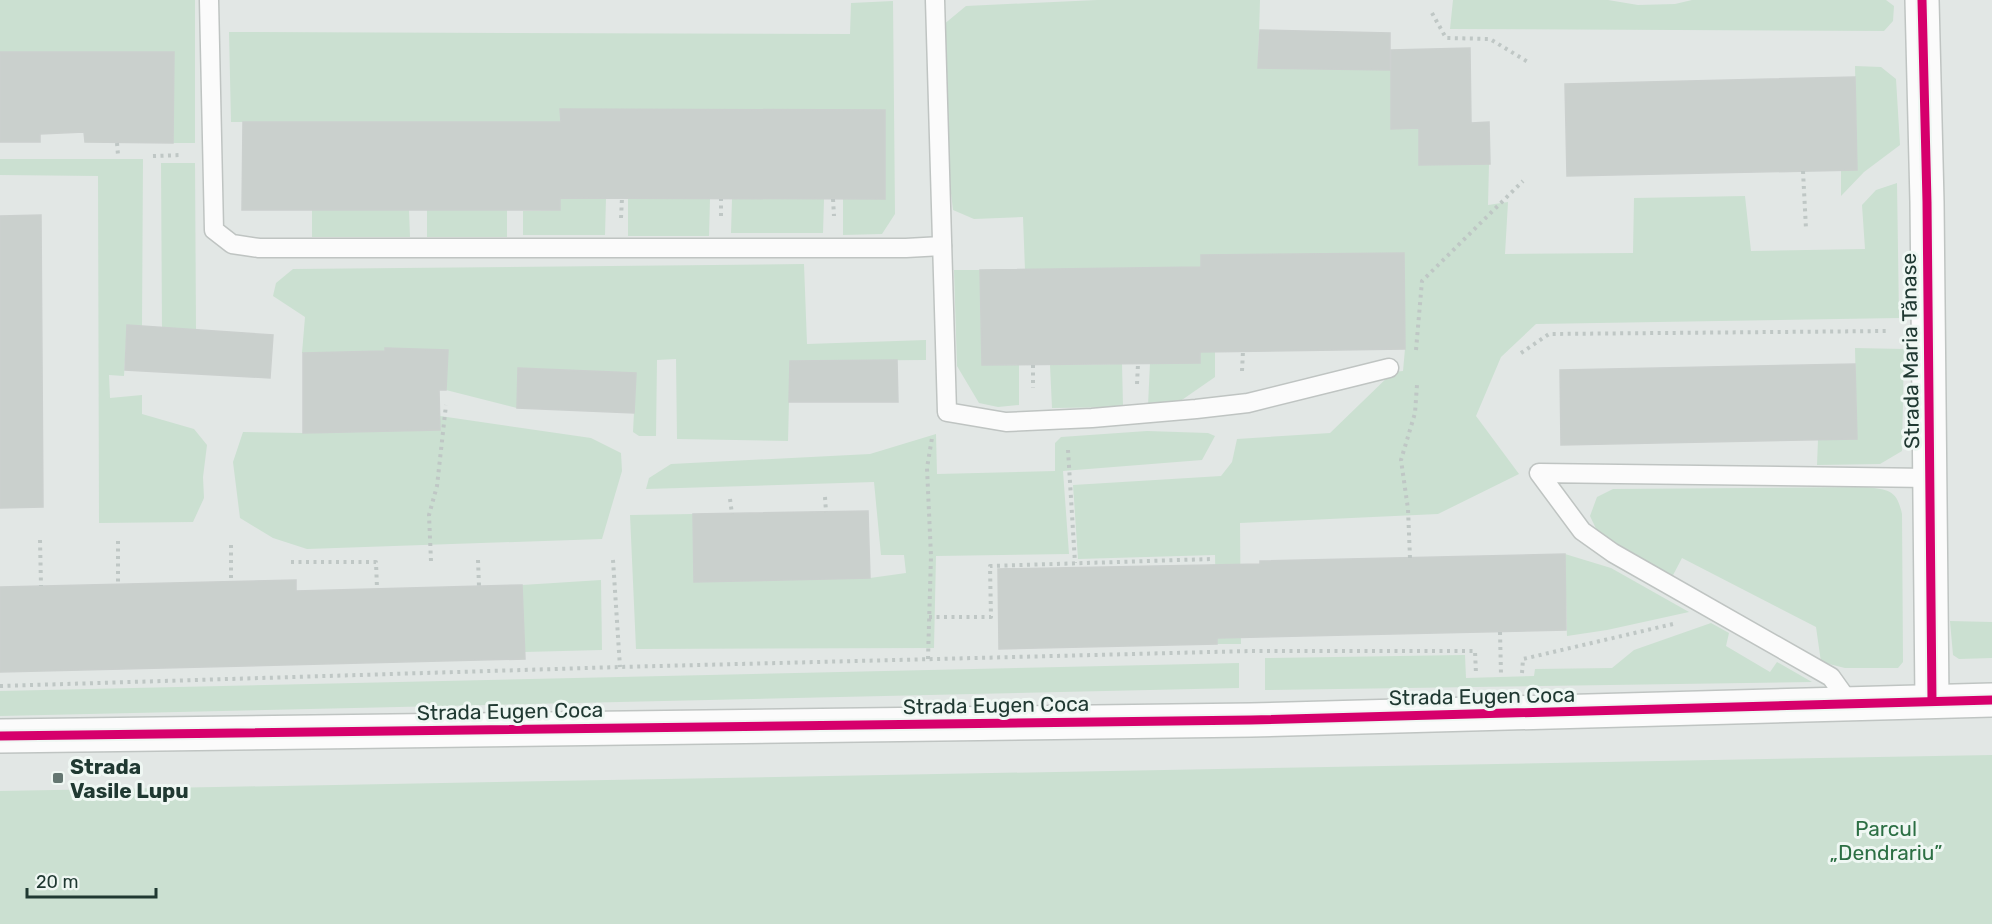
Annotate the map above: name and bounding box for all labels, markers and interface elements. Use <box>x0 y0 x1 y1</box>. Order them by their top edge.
street label: Strada Maria Tănase <box>1896 253 1924 449</box>
street label: Strada Eugen Coca <box>1389 682 1575 710</box>
street label: Strada Eugen Coca <box>903 691 1089 719</box>
street label: Strada Eugen Coca <box>417 697 603 725</box>
place label: Strada Vasile Lupu <box>70 754 189 803</box>
marker: Strada Vasile Lupu <box>51 771 65 785</box>
park label: Parcul „Dendrariu” <box>1830 816 1942 865</box>
scale bar <box>27 861 156 899</box>
text: 20 m <box>36 871 78 893</box>

